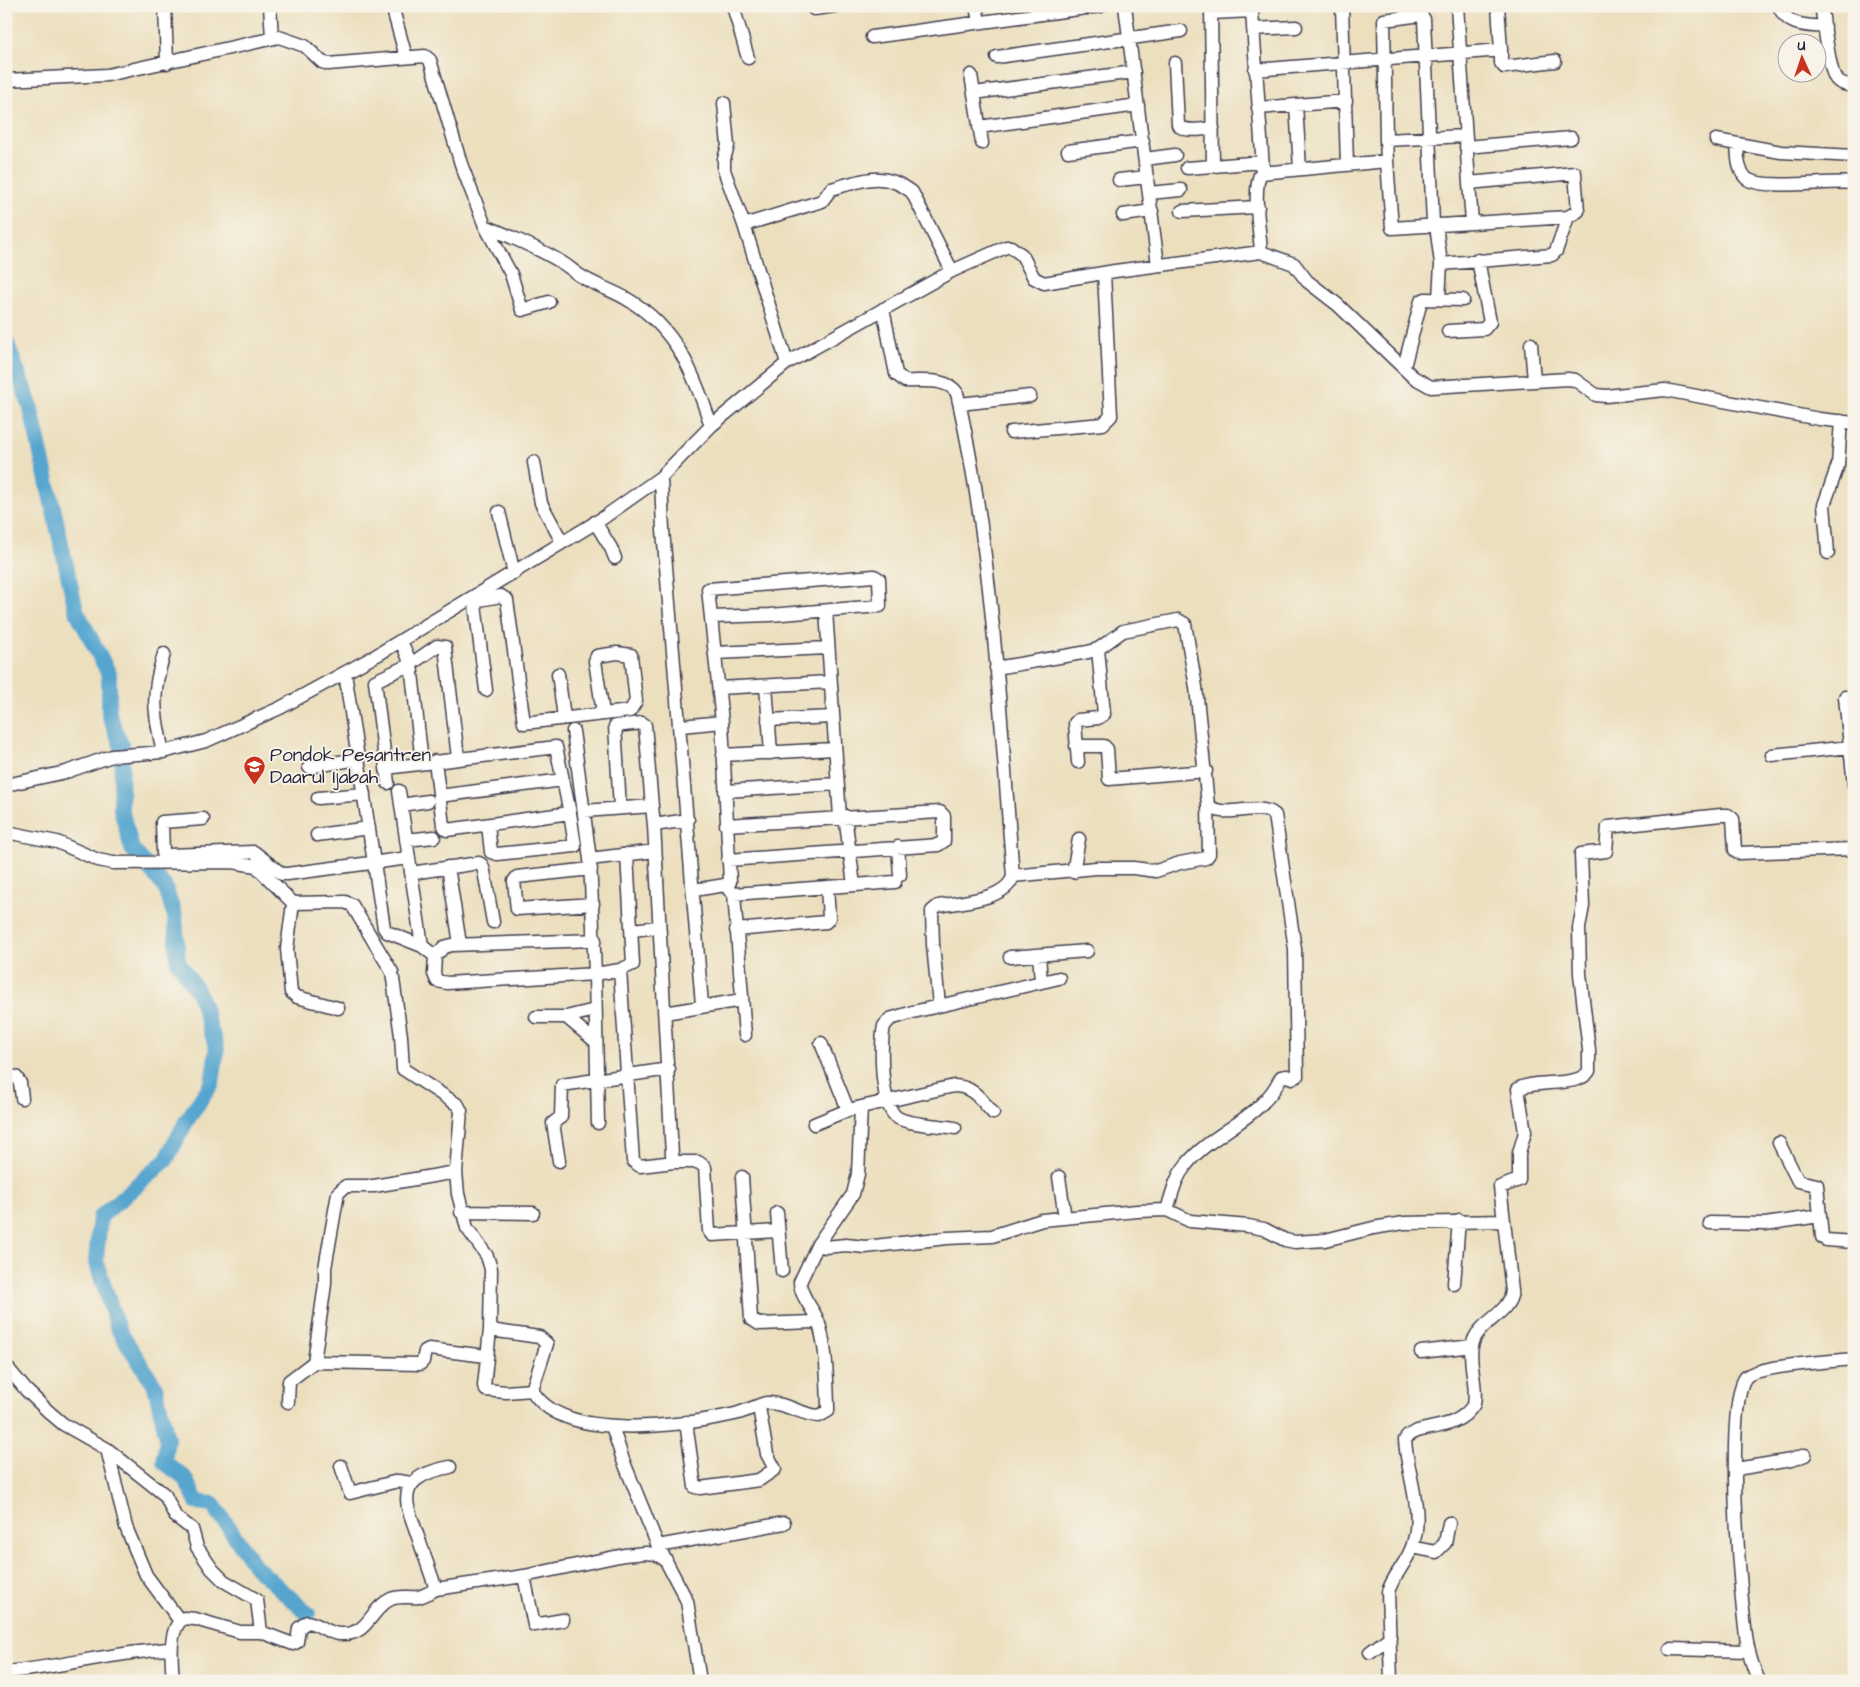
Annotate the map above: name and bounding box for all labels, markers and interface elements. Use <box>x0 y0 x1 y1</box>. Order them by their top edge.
north arrow <box>1778 32 1828 82</box>
text: U <box>1797 36 1806 56</box>
place label: Pondok Pesantren Daarul Ijabah <box>270 742 431 791</box>
school or university icon: Pondok Pesantren Daarul Ijabah <box>242 754 266 785</box>

